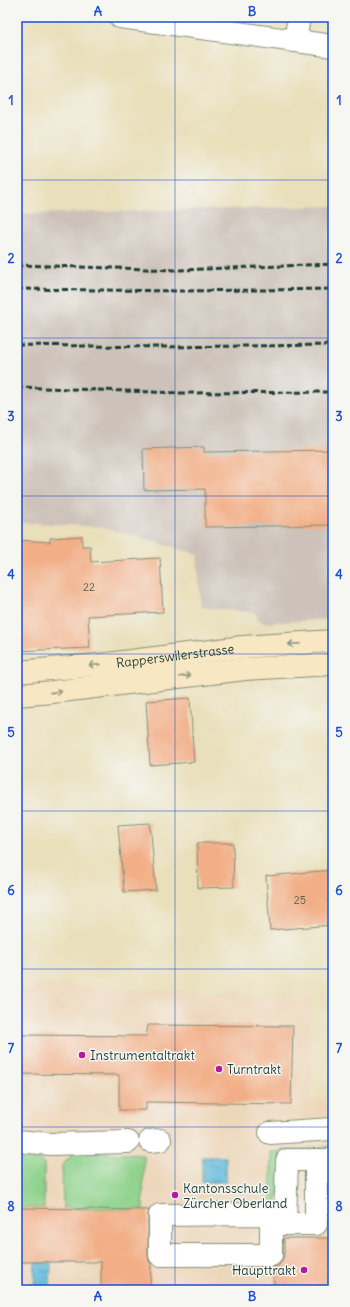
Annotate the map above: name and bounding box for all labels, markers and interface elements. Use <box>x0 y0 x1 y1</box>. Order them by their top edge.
text: A <box>94 3 103 20</box>
text: B <box>248 3 257 20</box>
text: 1 <box>8 92 14 109</box>
text: 1 <box>336 92 342 109</box>
text: 2 <box>7 250 15 267</box>
text: 2 <box>335 250 343 267</box>
text: 3 <box>7 408 15 425</box>
text: 3 <box>335 408 343 425</box>
text: 4 <box>7 566 15 583</box>
text: 4 <box>335 566 343 583</box>
house number: 22 <box>83 580 95 594</box>
street label: Rapperswilerstrasse <box>115 640 235 671</box>
one-way arrow <box>288 640 301 647</box>
one-way arrow <box>89 662 102 669</box>
one-way arrow <box>178 672 191 680</box>
one-way arrow <box>49 688 62 696</box>
text: 5 <box>7 724 15 741</box>
text: 5 <box>335 724 343 741</box>
text: 6 <box>7 882 15 899</box>
text: 6 <box>335 882 343 899</box>
house number: 25 <box>294 893 306 907</box>
text: 7 <box>8 1040 15 1057</box>
text: 7 <box>336 1040 343 1057</box>
place label: Instrumentaltrakt <box>90 1047 195 1064</box>
marker: Instrumentaltrakt <box>77 1050 87 1060</box>
place label: Turntrakt <box>227 1061 282 1078</box>
marker: Turntrakt <box>214 1064 224 1074</box>
place label: Kantonsschule Zürcher Oberland <box>183 1180 288 1212</box>
marker: Kantonsschule Zürcher Oberland <box>170 1190 180 1200</box>
text: 8 <box>7 1198 15 1215</box>
text: 8 <box>335 1198 343 1215</box>
place label: Haupttrakt <box>232 1262 297 1279</box>
marker: Haupttrakt <box>299 1265 309 1275</box>
text: A <box>94 1288 103 1305</box>
text: B <box>248 1288 257 1305</box>

